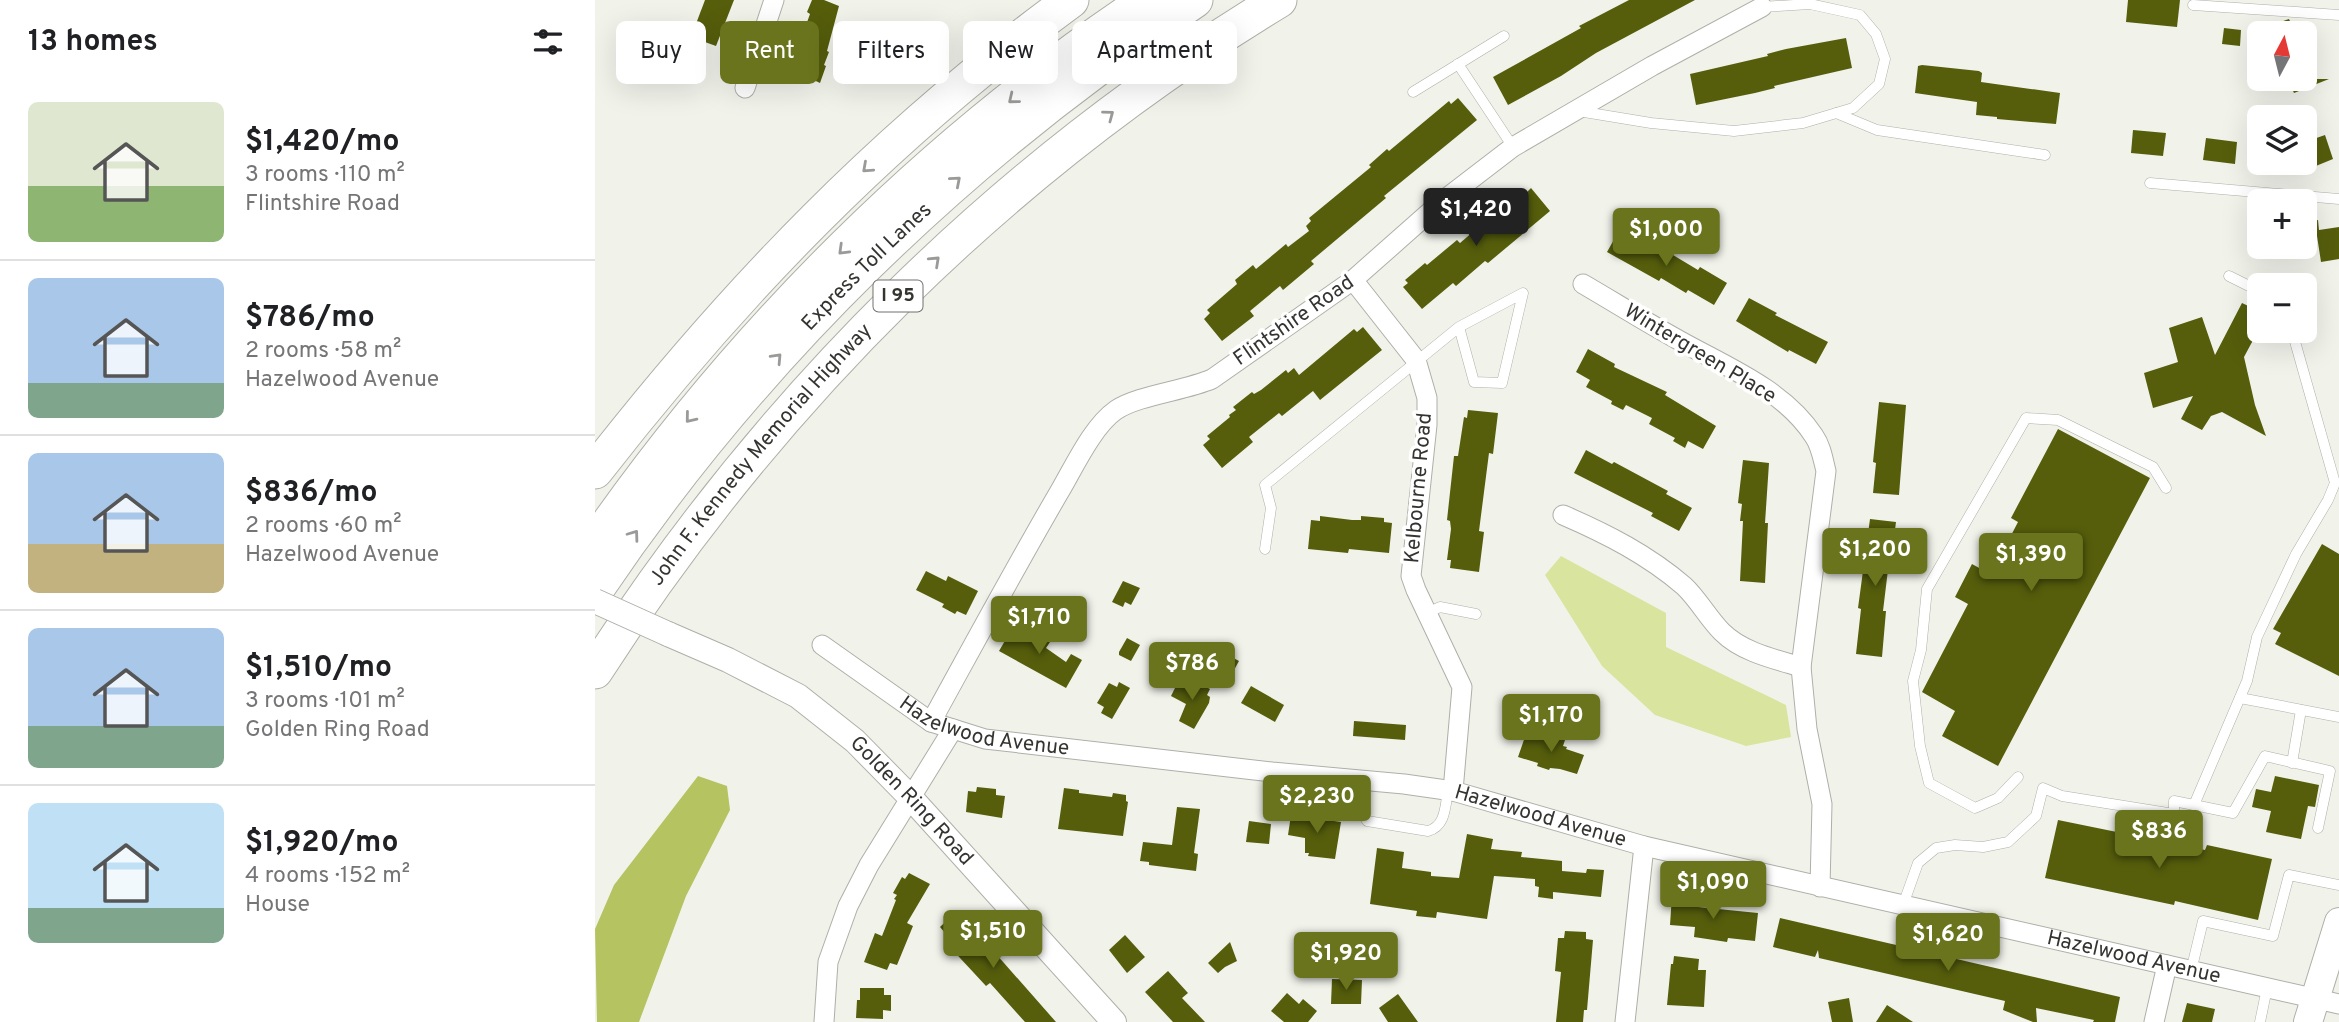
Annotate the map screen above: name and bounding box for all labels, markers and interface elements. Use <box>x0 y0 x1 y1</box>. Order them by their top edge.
chip: Buy <box>616 21 706 84</box>
chip: Rent <box>720 21 819 84</box>
chip: Filters <box>833 21 949 84</box>
chip: New <box>963 21 1058 84</box>
chip: Apartment <box>1072 21 1237 84</box>
north arrow <box>2247 21 2317 91</box>
map controls <box>2247 21 2317 343</box>
icon: filters <box>529 23 567 61</box>
text: 13 homes <box>28 24 158 61</box>
one-way arrow <box>1008 90 1020 103</box>
button: layers <box>2247 105 2317 175</box>
one-way arrow <box>1101 111 1114 123</box>
text: $1,420/mo <box>245 124 399 161</box>
icon: home <box>84 130 168 214</box>
one-way arrow <box>863 160 876 172</box>
text: 3 rooms · 110 m² <box>245 161 405 190</box>
one-way arrow <box>948 177 961 189</box>
pin: $1,420 <box>1419 188 1533 248</box>
button: + <box>2247 189 2317 259</box>
text: Flintshire Road <box>245 190 400 219</box>
text: $1,420 <box>1439 196 1513 225</box>
street label: Express Toll Lanes <box>796 197 938 337</box>
pin: $1,000 <box>1609 208 1723 268</box>
text: $1,000 <box>1629 216 1703 245</box>
one-way arrow <box>839 242 851 254</box>
one-way arrow <box>927 257 940 269</box>
street label: Flintshire Road <box>1228 269 1360 373</box>
button: − <box>2247 273 2317 343</box>
road number: I 95 <box>873 280 923 312</box>
street label: Wintergreen Place <box>1619 298 1781 410</box>
text: $786/mo <box>245 300 375 337</box>
icon: home <box>84 306 168 390</box>
street label: John F. Kennedy Memorial Highway <box>644 318 878 591</box>
text: 2 rooms · 58 m² <box>245 337 401 366</box>
one-way arrow <box>769 353 781 366</box>
text: Hazelwood Avenue <box>245 366 439 395</box>
one-way arrow <box>686 410 698 423</box>
street label: Kelbourne Road <box>1399 412 1439 564</box>
text: $836/mo <box>245 475 378 512</box>
icon: home <box>84 481 168 565</box>
text: 2 rooms · 60 m² <box>245 512 402 541</box>
pin: $1,200 <box>1818 528 1932 588</box>
one-way arrow <box>626 530 638 543</box>
pin: $1,390 <box>1974 534 2088 593</box>
text: $1,200 <box>1838 536 1912 565</box>
text: Hazelwood Avenue <box>245 541 439 570</box>
text: $1,390 <box>1995 541 2067 570</box>
pin: $1,710 <box>982 596 1096 656</box>
text: $1,710 <box>1007 604 1071 633</box>
pin: $786 <box>1151 642 1233 702</box>
text: $1,510/mo <box>245 650 392 687</box>
text: $786 <box>1165 650 1219 679</box>
icon: home <box>84 656 168 740</box>
text: 3 rooms · 101 m² <box>245 687 405 716</box>
street label: Hazelwood Avenue <box>894 690 1071 762</box>
pin: $1,170 <box>1494 694 1608 754</box>
text: $1,170 <box>1518 702 1584 731</box>
text: Golden Ring Road <box>245 716 430 745</box>
street label: Golden Ring Road <box>844 730 979 871</box>
pin: $2,230 <box>1260 776 1374 835</box>
street label: Hazelwood Avenue <box>1451 779 1629 854</box>
text: $2,230 <box>1279 783 1355 812</box>
pin: $836 <box>2118 810 2200 870</box>
text: $836 <box>2131 818 2187 847</box>
text: $1,920/mo <box>245 825 399 862</box>
icon: home <box>84 831 168 915</box>
text: 4 rooms · 152 m² <box>245 862 410 891</box>
pin: $1,090 <box>1656 862 1770 921</box>
text: $1,090 <box>1676 869 1750 898</box>
text: House <box>245 891 310 920</box>
pin: $1,510 <box>936 911 1050 970</box>
pin: $1,620 <box>1891 914 2005 973</box>
text: $1,510 <box>959 918 1027 947</box>
text: $1,620 <box>1912 921 1984 950</box>
street label: Hazelwood Avenue <box>2044 925 2223 990</box>
pin: $1,920 <box>1289 932 1403 992</box>
text: $1,920 <box>1310 940 1382 969</box>

